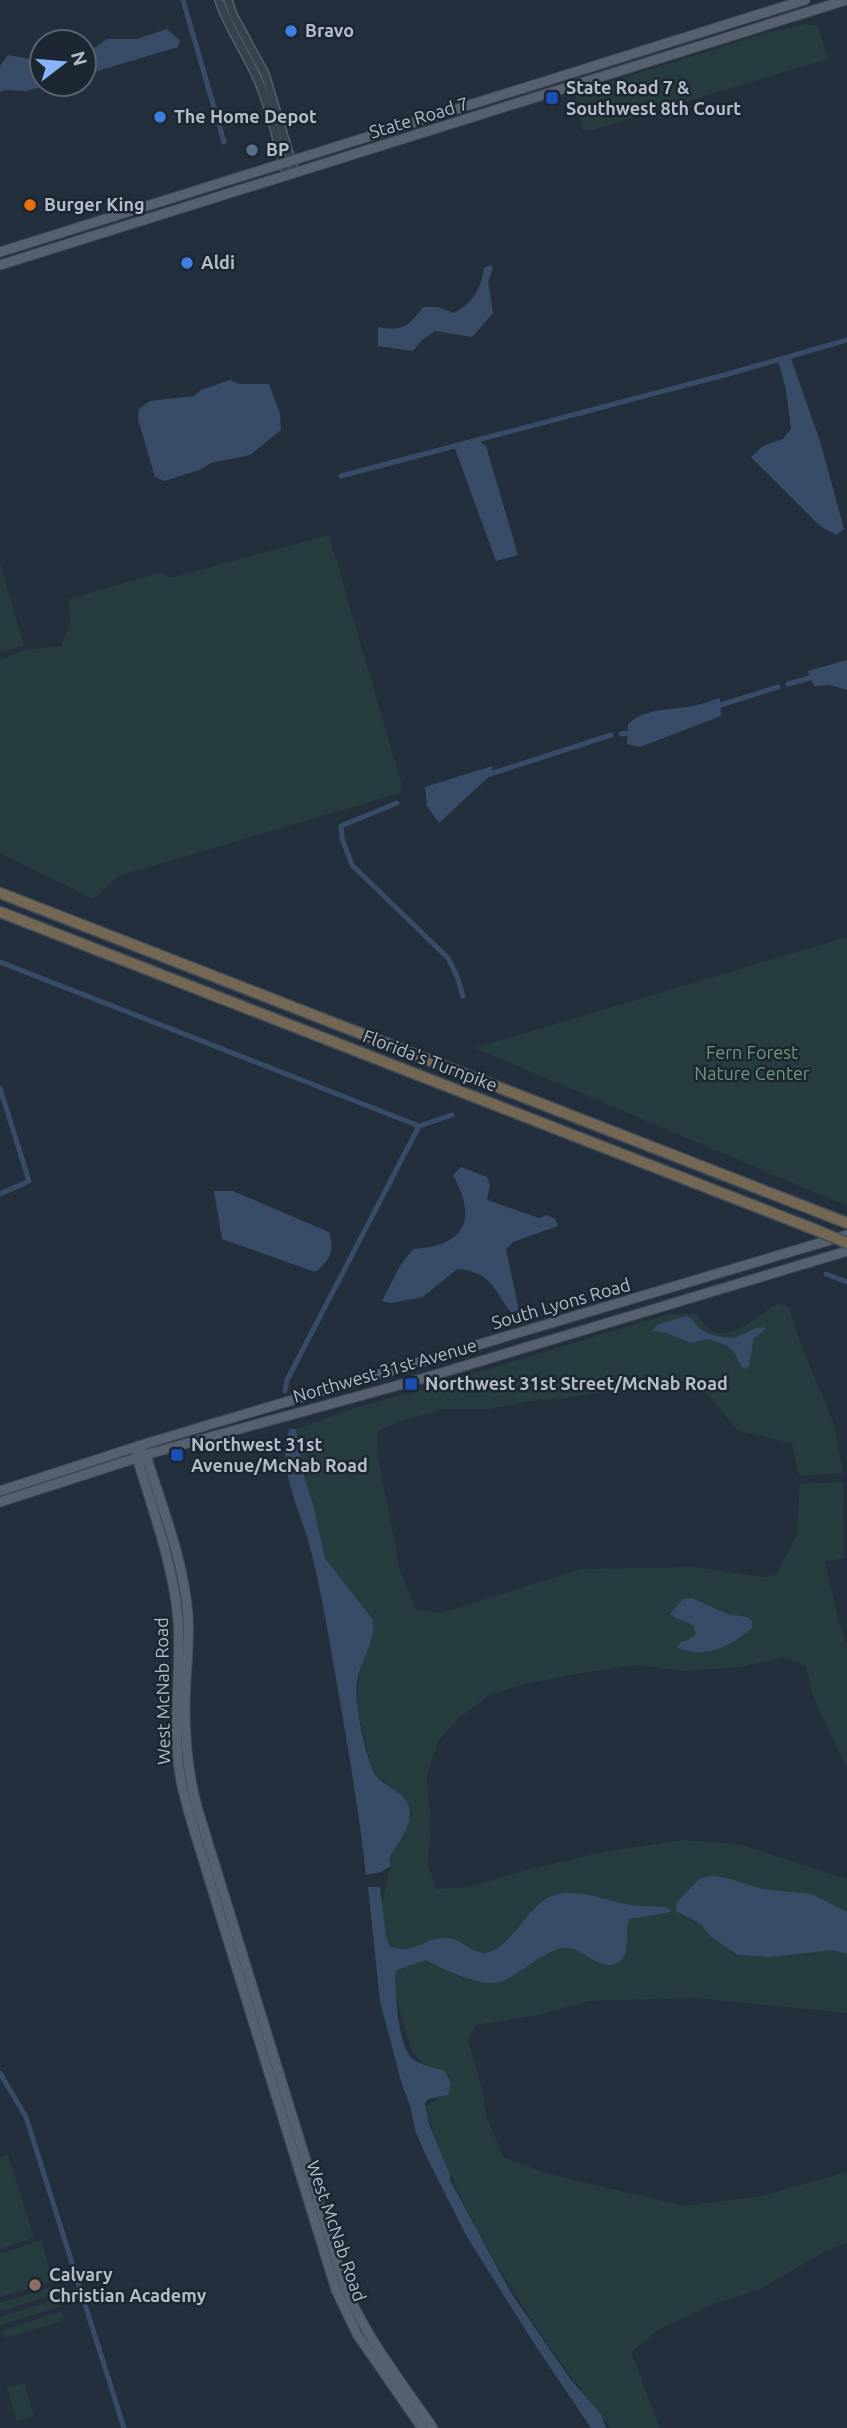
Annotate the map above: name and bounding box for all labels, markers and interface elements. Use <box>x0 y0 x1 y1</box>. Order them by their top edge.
place label: Bravo <box>305 20 354 40</box>
marker: Bravo <box>283 23 299 39</box>
north arrow <box>28 28 98 98</box>
text: N <box>67 48 92 68</box>
place label: State Road 7 & Southwest 8th Court <box>566 77 741 118</box>
marker: State Road 7 & Southwest 8th Court <box>544 90 560 106</box>
street label: State Road 7 <box>367 92 471 142</box>
place label: The Home Depot <box>174 106 317 126</box>
marker: The Home Depot <box>152 109 168 125</box>
place label: BP <box>266 139 289 159</box>
marker: BP <box>244 142 260 158</box>
place label: Burger King <box>44 194 145 214</box>
marker: Burger King <box>22 197 38 213</box>
place label: Aldi <box>201 252 235 272</box>
marker: Aldi <box>179 255 195 271</box>
street label: Florida's Turnpike <box>360 1025 500 1095</box>
park label: Fern Forest Nature Center <box>694 1042 810 1083</box>
street label: South Lyons Road <box>489 1274 632 1332</box>
street label: Northwest 31st Avenue <box>290 1334 479 1406</box>
place label: Northwest 31st Street/McNab Road <box>425 1373 728 1393</box>
marker: Northwest 31st Street/McNab Road <box>403 1376 419 1392</box>
place label: Northwest 31st Avenue/McNab Road <box>191 1434 368 1475</box>
marker: Northwest 31st Avenue/McNab Road <box>169 1447 185 1463</box>
street label: West McNab Road <box>151 1617 173 1765</box>
street label: West McNab Road <box>303 2158 370 2304</box>
place label: Calvary Christian Academy <box>49 2264 207 2305</box>
marker: Calvary Christian Academy <box>27 2277 43 2293</box>

